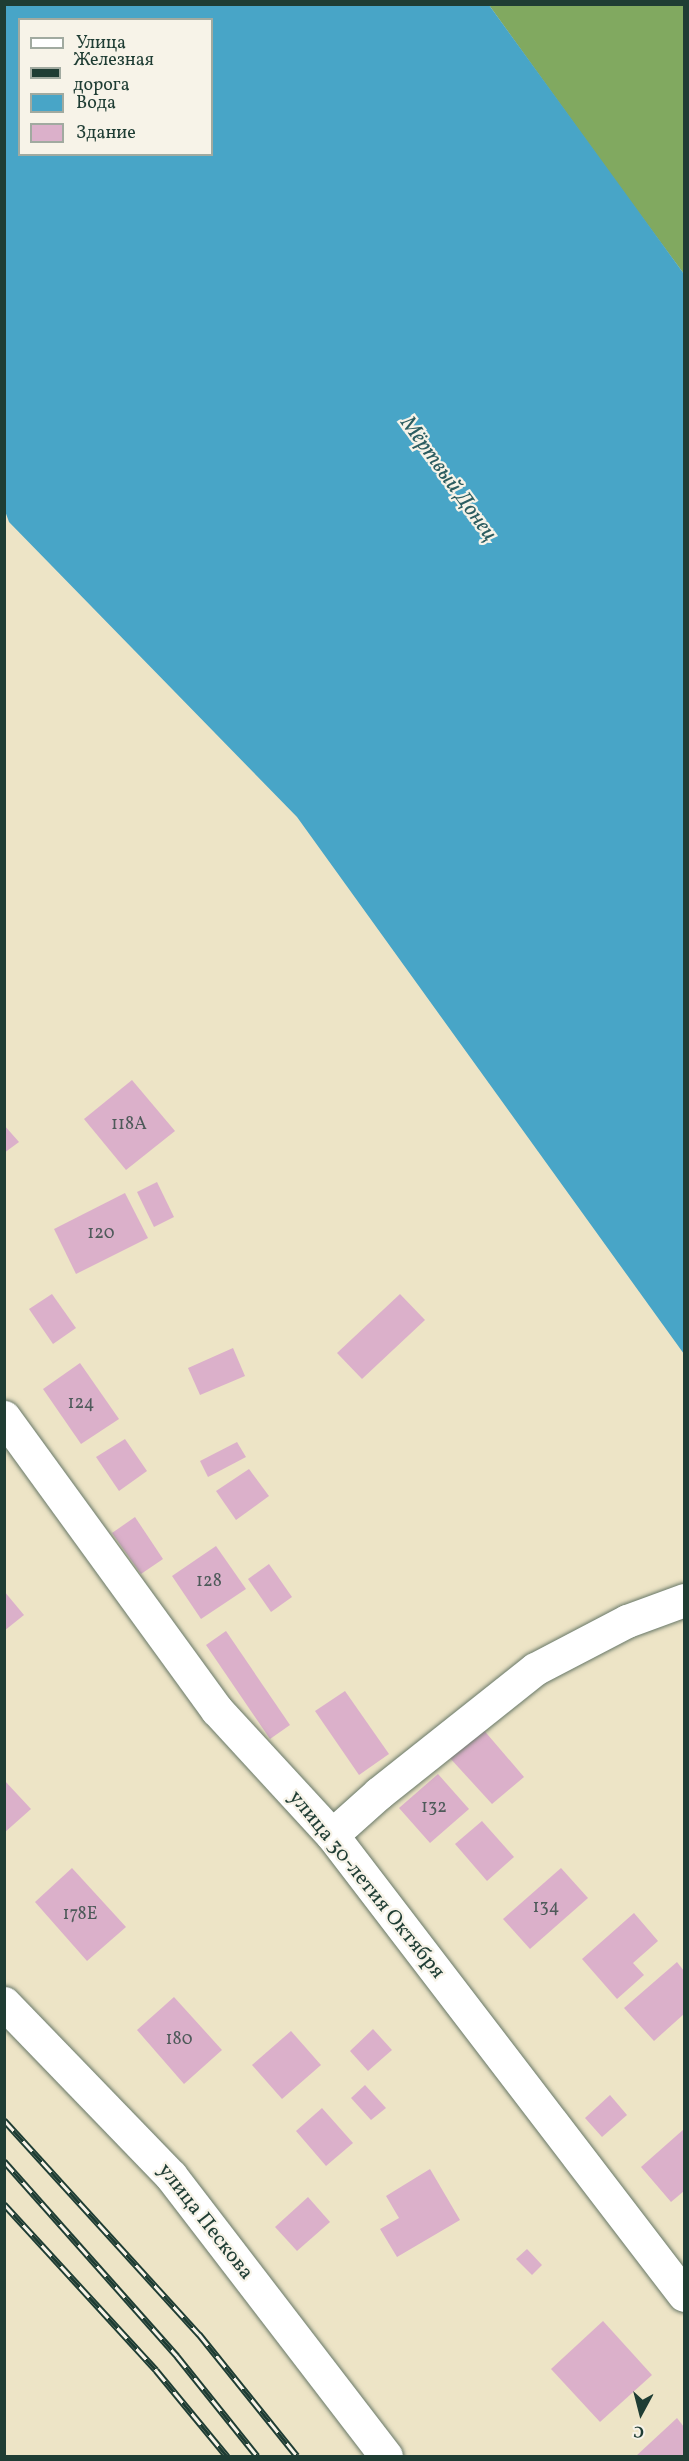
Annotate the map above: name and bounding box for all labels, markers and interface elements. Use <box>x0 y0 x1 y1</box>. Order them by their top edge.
legend <box>18 18 213 156</box>
text: Улица <box>76 31 126 56</box>
text: Железная дорога <box>73 48 154 98</box>
text: Вода <box>76 91 116 116</box>
text: Здание <box>76 121 136 146</box>
water label: Мёртвый Донец <box>394 412 502 546</box>
house number: 118А <box>111 1114 147 1136</box>
house number: 120 <box>87 1223 115 1245</box>
house number: 124 <box>68 1393 94 1415</box>
house number: 128 <box>196 1571 222 1593</box>
street label: улица 30-летия Октября <box>282 1786 450 1984</box>
house number: 132 <box>421 1797 447 1819</box>
house number: 134 <box>533 1897 559 1919</box>
house number: 178Е <box>62 1904 98 1926</box>
house number: 180 <box>166 2029 192 2051</box>
street label: улица Пескова <box>152 2159 258 2285</box>
north arrow <box>611 2383 671 2443</box>
text: С <box>632 2419 645 2442</box>

